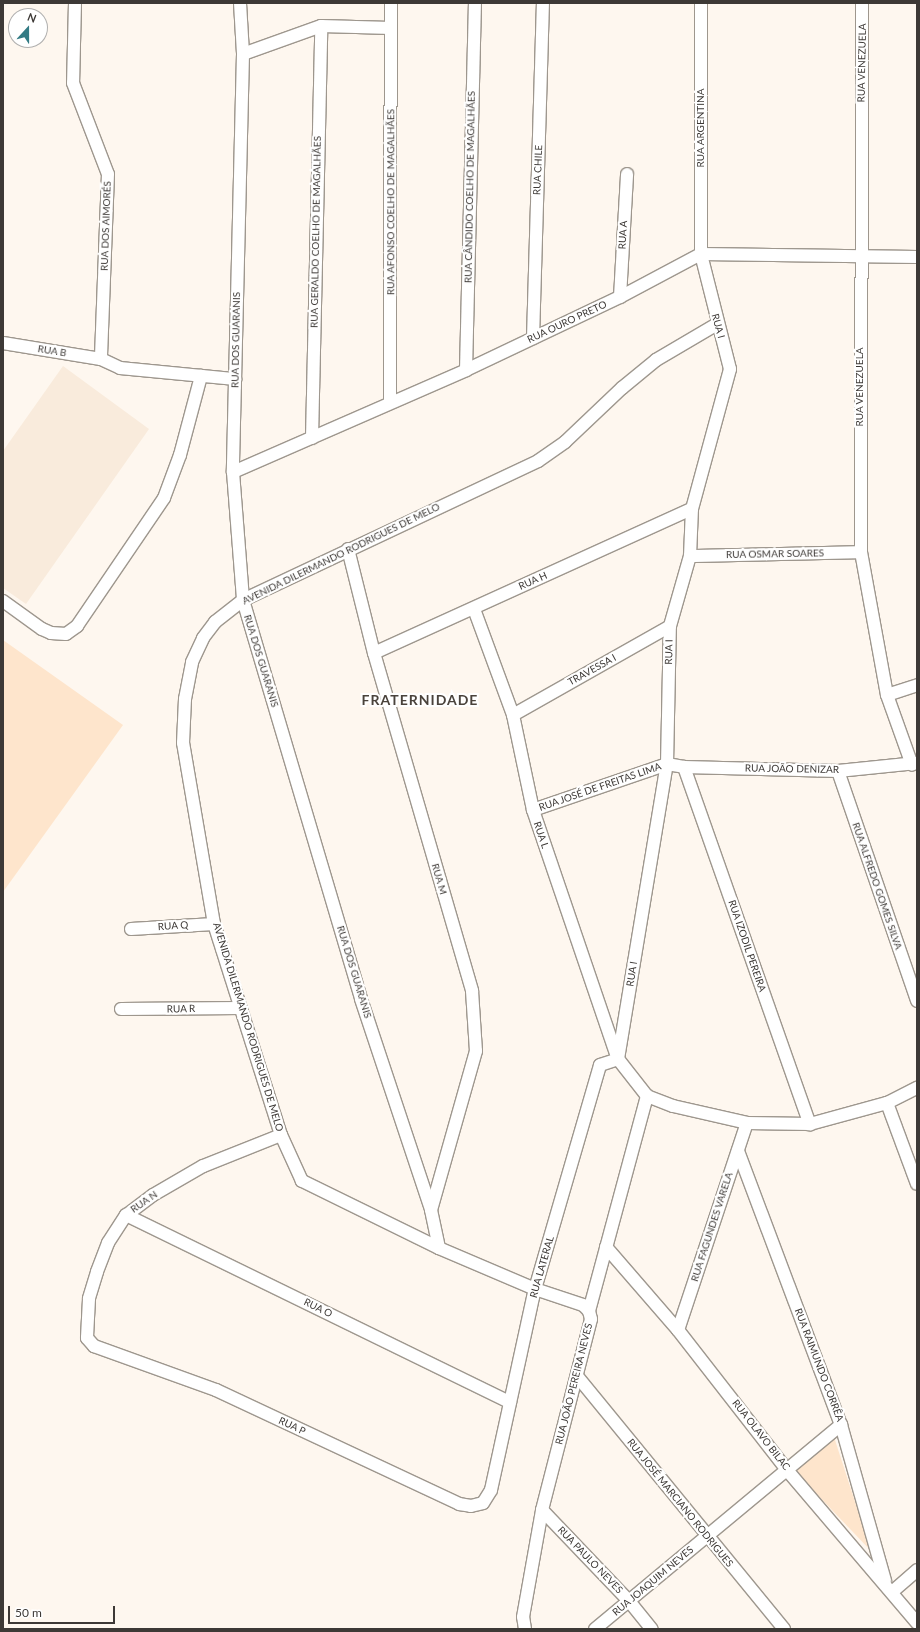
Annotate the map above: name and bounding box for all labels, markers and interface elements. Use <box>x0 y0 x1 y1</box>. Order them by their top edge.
north arrow <box>8 8 48 48</box>
text: N <box>26 10 38 25</box>
street label: RUA VENEZUELA <box>855 23 869 103</box>
street label: RUA ARGENTINA <box>695 88 707 168</box>
street label: RUA CÂNDIDO COELHO DE MAGALHÃES <box>462 91 478 283</box>
street label: RUA AFONSO COELHO DE MAGALHÃES <box>385 109 397 295</box>
street label: RUA GERALDO COELHO DE MAGALHÃES <box>308 136 324 328</box>
street label: RUA CHILE <box>531 144 545 196</box>
street label: RUA DOS AIMORÉS <box>98 180 114 272</box>
street label: RUA A <box>616 220 630 250</box>
street label: RUA DOS GUARANIS <box>229 292 243 388</box>
street label: RUA OURO PRETO <box>525 298 609 346</box>
street label: RUA I <box>709 312 727 340</box>
street label: RUA B <box>37 343 67 359</box>
street label: RUA VENEZUELA <box>854 347 866 427</box>
street label: AVENIDA DILERMANDO RODRIGUES DE MELO <box>240 501 442 607</box>
street label: RUA OSMAR SOARES <box>726 547 824 561</box>
street label: RUA H <box>517 569 549 593</box>
street label: RUA DOS GUARANIS <box>241 613 281 709</box>
street label: RUA I <box>663 639 675 665</box>
street label: TRAVESSA I <box>566 652 618 688</box>
district label: FRATERNIDADE <box>362 692 478 708</box>
street label: RUA JOSÉ DE FREITAS LIMA <box>537 760 663 814</box>
street label: RUA JOÃO DENIZAR <box>745 762 839 776</box>
street label: RUA L <box>531 820 551 850</box>
street label: RUA ALFREDO GOMES SILVA <box>849 821 905 951</box>
street label: RUA M <box>429 862 449 896</box>
street label: RUA IZODIL PEREIRA <box>726 898 768 994</box>
street label: RUA Q <box>157 919 189 933</box>
street label: AVENIDA DILERMANDO RODRIGUES DE MELO <box>210 921 286 1133</box>
street label: RUA DOS GUARANIS <box>334 924 374 1020</box>
street label: RUA I <box>624 960 640 988</box>
street label: RUA R <box>166 1003 196 1015</box>
street label: RUA FAGUNDES VARELA <box>689 1170 735 1284</box>
street label: RUA N <box>128 1188 160 1216</box>
street label: RUA LATERAL <box>527 1235 557 1299</box>
street label: RUA O <box>302 1296 334 1320</box>
street label: RUA RAIMUNDO CORRÊA <box>792 1307 846 1423</box>
street label: RUA JOÃO PEREIRA NEVES <box>553 1322 595 1446</box>
street label: RUA OLAVO BILAC <box>730 1397 792 1473</box>
street label: RUA P <box>276 1414 308 1438</box>
street label: RUA JOSÉ MARCIANO RODRIGUES <box>624 1436 736 1570</box>
street label: RUA PAULO NEVES <box>555 1524 625 1596</box>
street label: RUA JOAQUIM NEVES <box>610 1543 696 1619</box>
scale bar <box>10 1598 117 1624</box>
text: 50 m <box>15 1605 42 1620</box>

